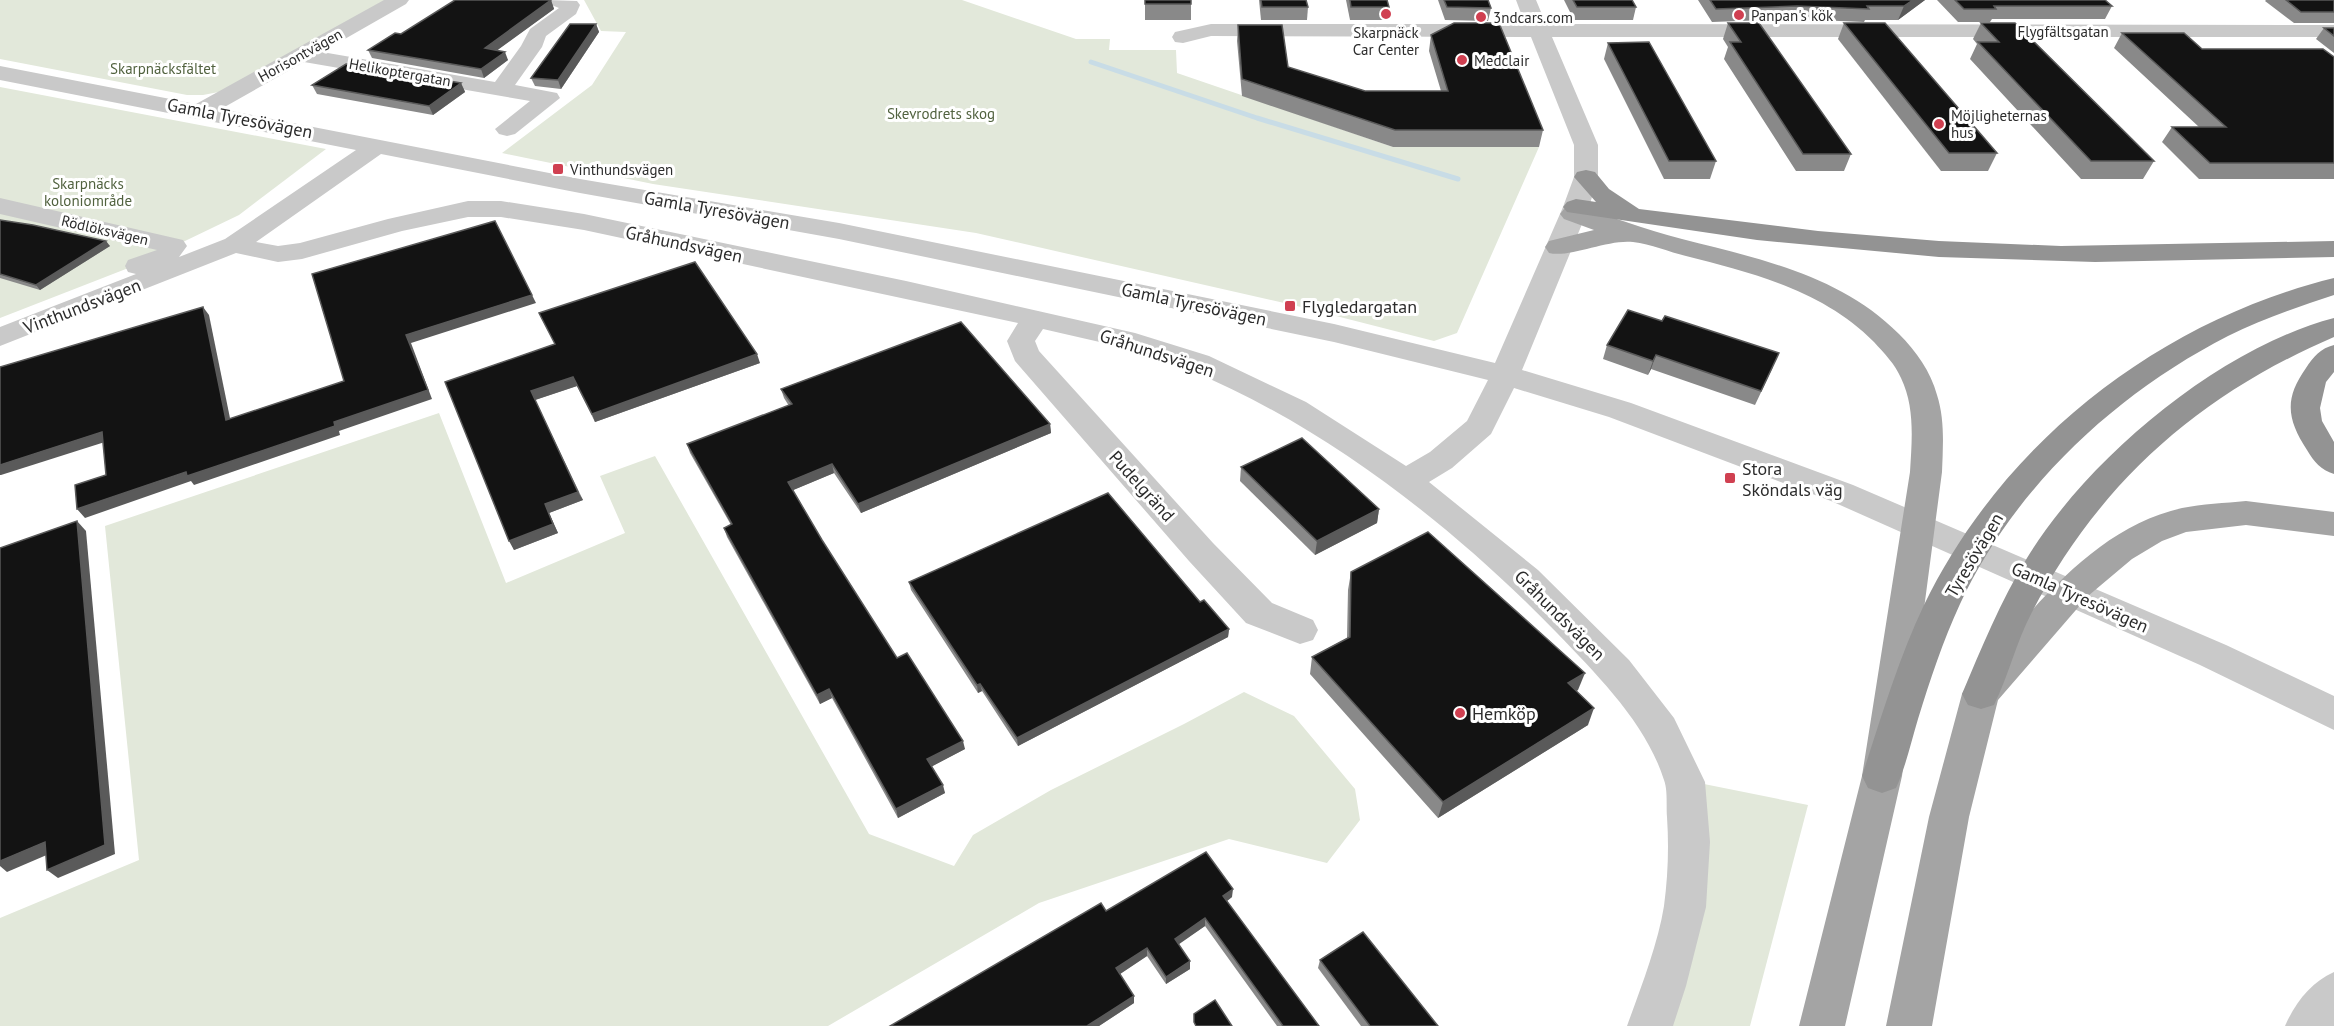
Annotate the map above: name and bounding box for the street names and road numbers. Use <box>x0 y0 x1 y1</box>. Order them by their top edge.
street label: Flygfältsgatan <box>2017 22 2109 41</box>
street label: Horisontvägen <box>255 24 345 86</box>
street label: Helikoptergatan <box>348 54 452 90</box>
street label: Gamla Tyresövägen <box>165 93 315 143</box>
street label: Gamla Tyresövägen <box>642 186 792 234</box>
street label: Rödlöksvägen <box>60 211 150 249</box>
street label: Gråhundsvägen <box>623 220 745 268</box>
street label: Vinthundsvägen <box>19 273 144 339</box>
street label: Gamla Tyresövägen <box>1119 277 1269 331</box>
street label: Gråhundsvägen <box>1097 324 1217 382</box>
street label: Pudelgränd <box>1104 446 1180 526</box>
street label: Tyresövägen <box>1940 509 2008 601</box>
street label: Gamla Tyresövägen <box>2008 556 2152 638</box>
street label: Gråhundsvägen <box>1510 565 1610 665</box>

